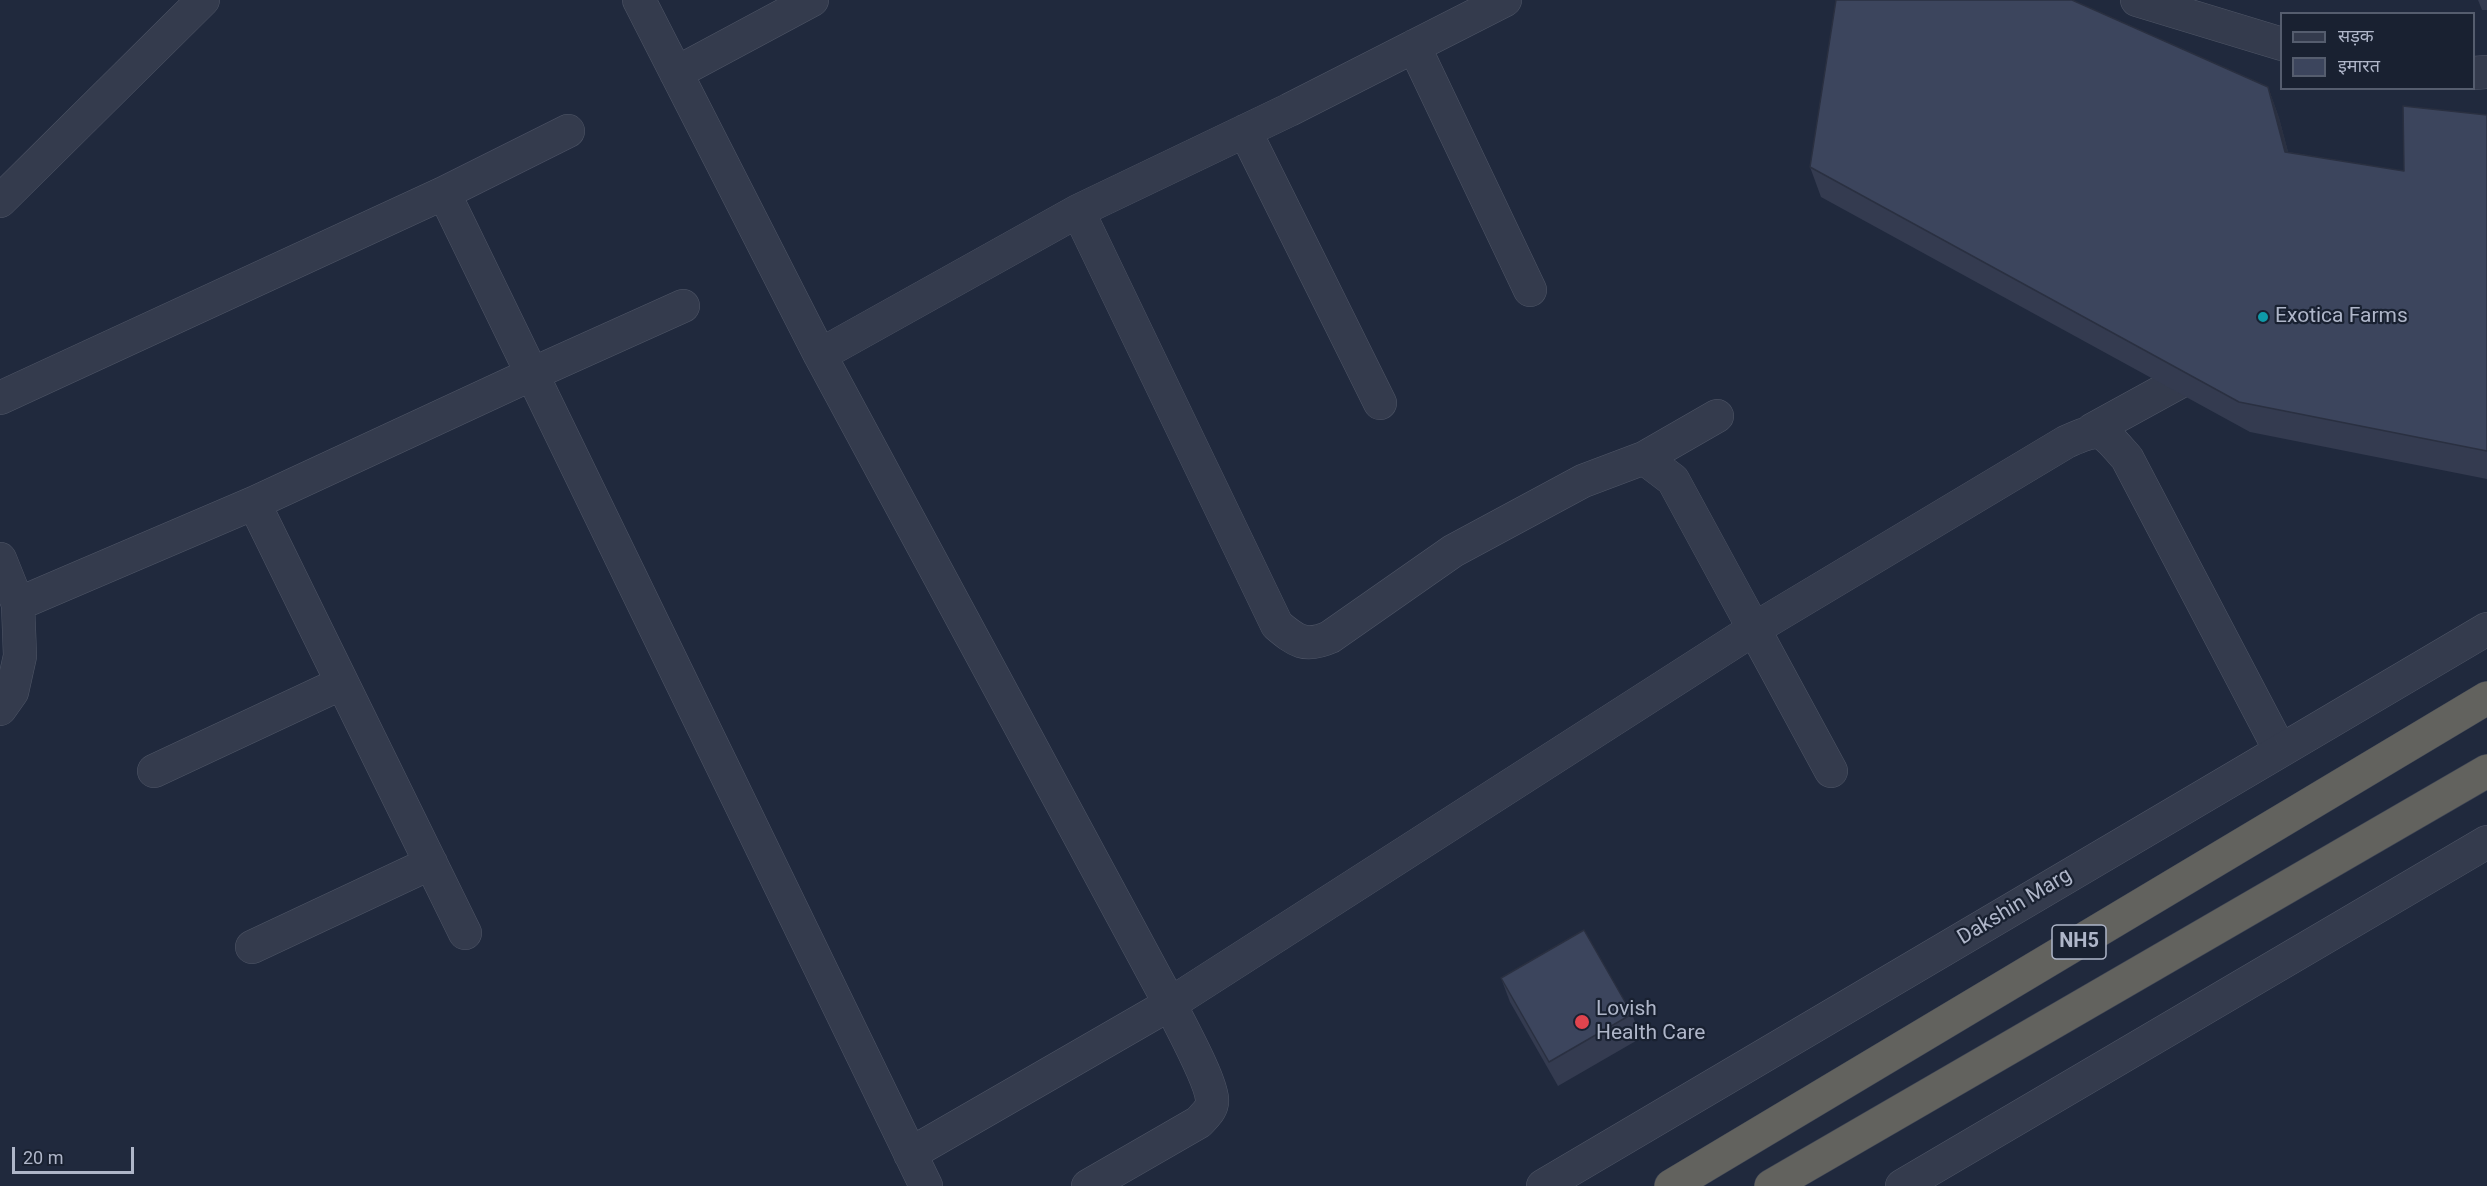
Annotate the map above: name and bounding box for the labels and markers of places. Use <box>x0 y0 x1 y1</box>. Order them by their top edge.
place label: Exotica Farms <box>2275 304 2408 330</box>
marker: Exotica Farms <box>2256 310 2270 324</box>
place label: Lovish Health Care <box>1596 997 1705 1047</box>
marker: Lovish Health Care <box>1573 1013 1591 1031</box>

